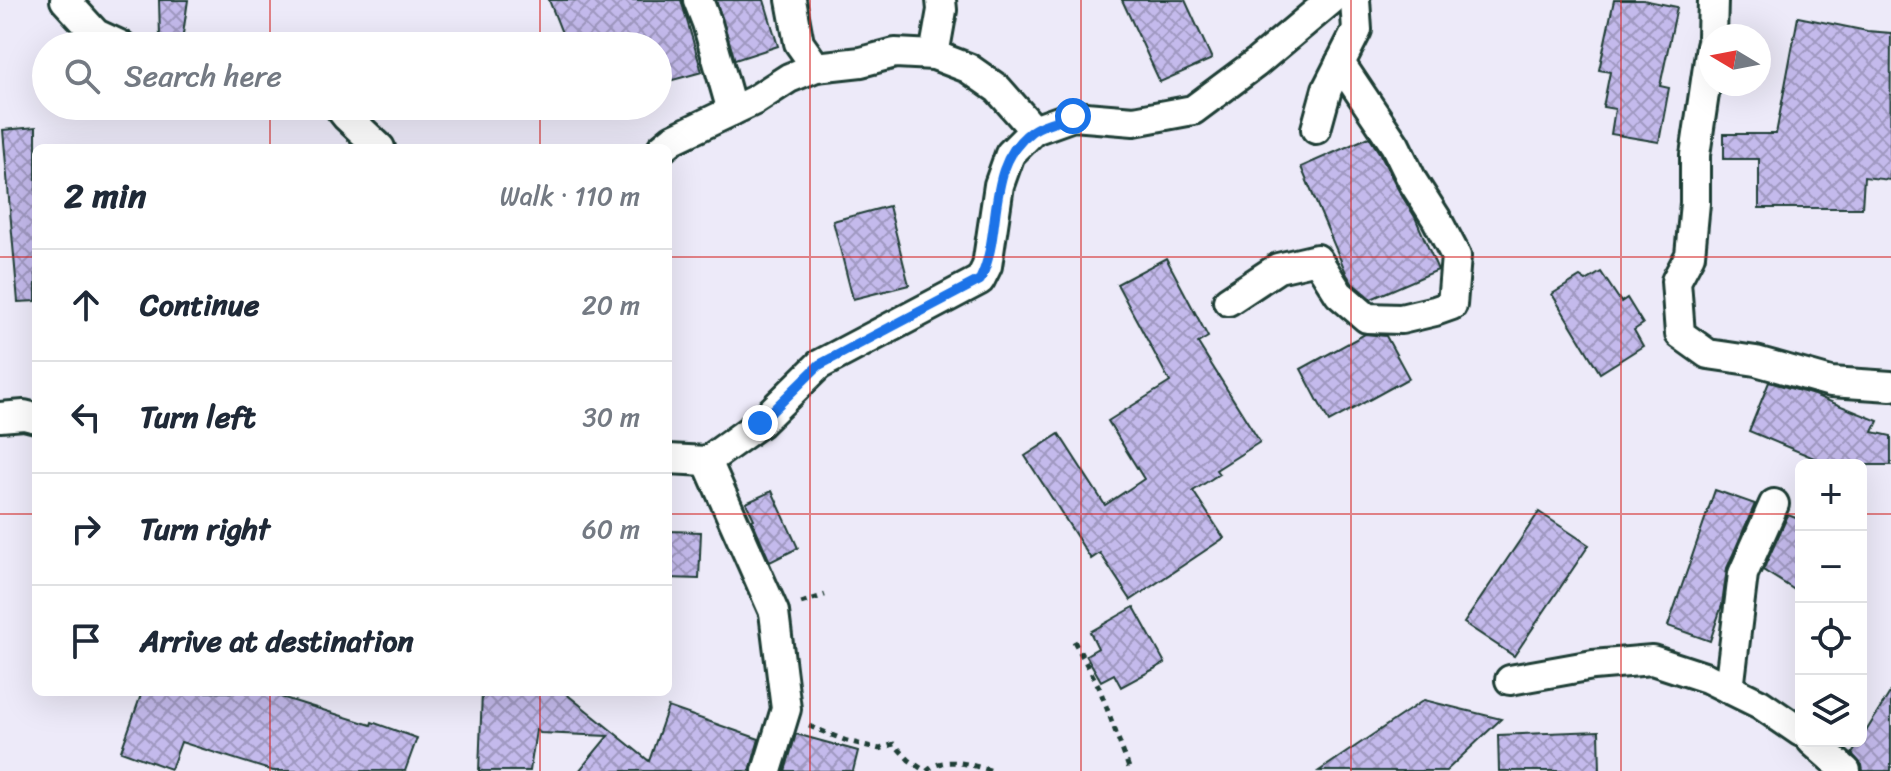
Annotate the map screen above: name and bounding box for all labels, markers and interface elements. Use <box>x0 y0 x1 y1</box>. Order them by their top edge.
north arrow <box>1699 24 1771 96</box>
search box <box>32 32 672 120</box>
text: Search here <box>124 49 282 103</box>
icon: search <box>60 54 104 98</box>
route start <box>1055 98 1091 134</box>
text: 2 min <box>64 166 146 226</box>
text: Walk · 110 m <box>500 173 640 219</box>
text: Continue <box>140 278 259 332</box>
text: 20 m <box>582 282 640 328</box>
icon: ahead <box>64 283 108 327</box>
text: Turn left <box>140 390 256 444</box>
text: 30 m <box>583 394 640 440</box>
icon: left <box>64 395 108 439</box>
route end <box>742 405 778 441</box>
map controls <box>1795 459 1867 747</box>
button: + <box>1795 459 1867 531</box>
text: Turn right <box>140 502 270 556</box>
text: 60 m <box>582 506 640 552</box>
icon: right <box>64 507 108 551</box>
button: − <box>1795 531 1867 603</box>
button: locate <box>1795 603 1867 675</box>
text: Arrive at destination <box>140 614 414 668</box>
icon: arrive <box>64 619 108 663</box>
button: layers <box>1795 675 1867 747</box>

